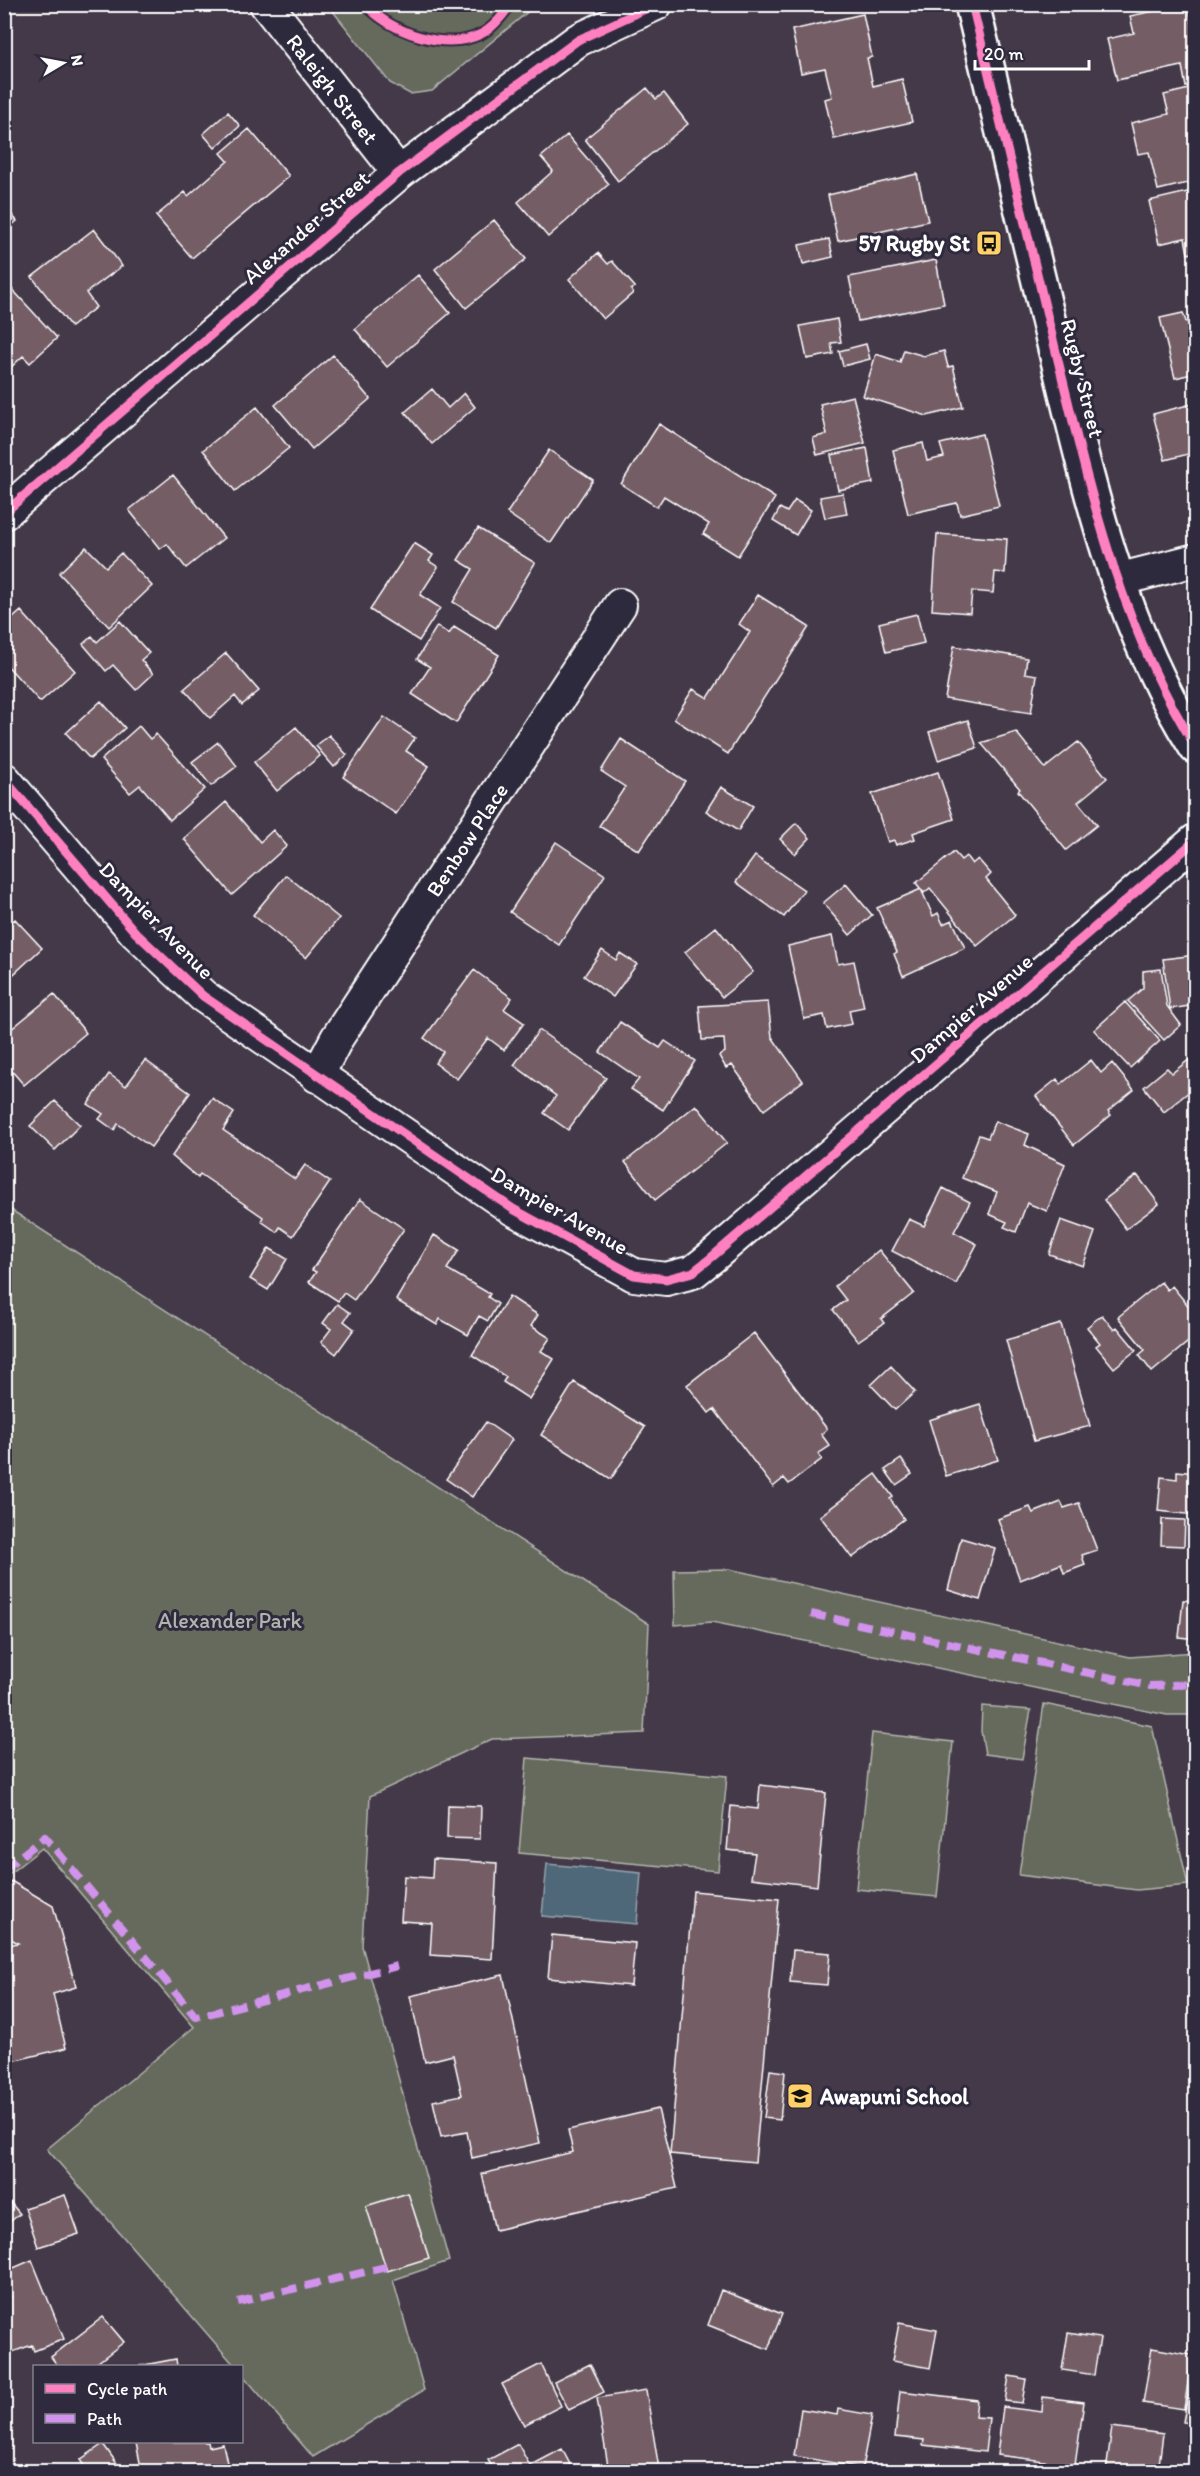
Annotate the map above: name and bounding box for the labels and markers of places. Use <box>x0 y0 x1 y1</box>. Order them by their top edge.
bus stop icon: 57 Rugby St <box>974 228 1004 258</box>
place label: 57 Rugby St <box>858 230 971 257</box>
school or university icon: Awapuni School <box>785 2081 815 2111</box>
place label: Awapuni School <box>819 2083 969 2110</box>

